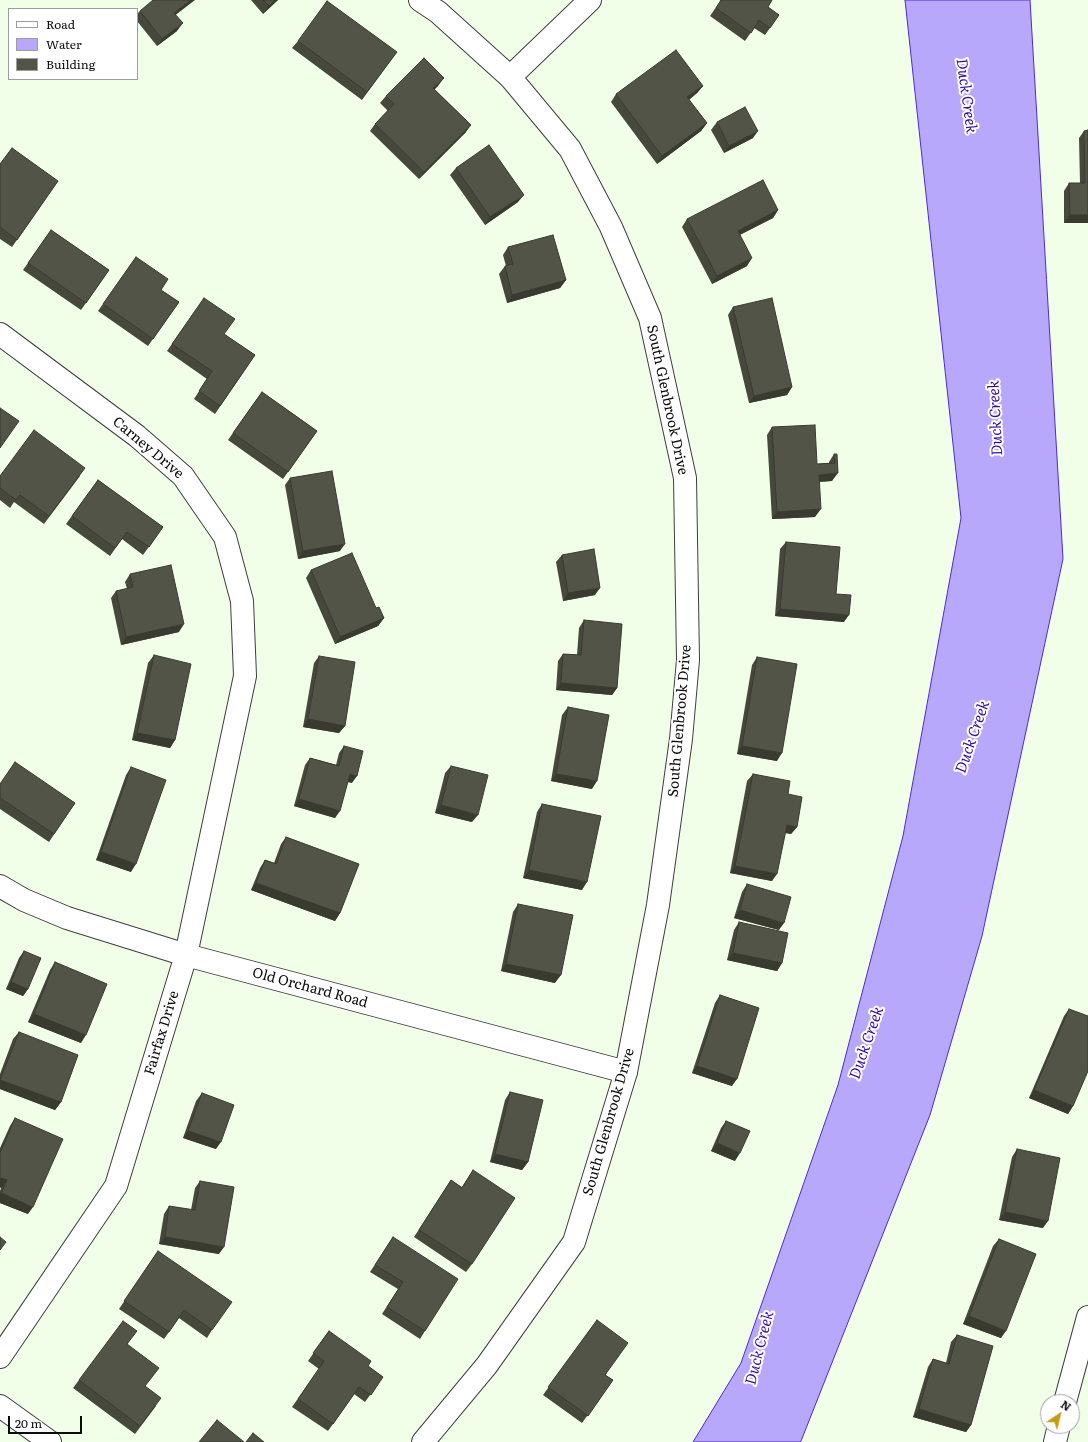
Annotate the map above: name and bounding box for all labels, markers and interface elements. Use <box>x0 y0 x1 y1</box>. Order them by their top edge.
legend <box>8 8 138 80</box>
text: Road <box>46 15 75 33</box>
text: Water <box>46 35 82 53</box>
text: Building <box>46 55 95 73</box>
water label: Duck Creek <box>952 57 980 135</box>
street label: South Glenbrook Drive <box>643 323 691 477</box>
water label: Duck Creek <box>985 380 1007 456</box>
street label: Carney Drive <box>109 413 187 483</box>
street label: South Glenbrook Drive <box>665 644 695 798</box>
water label: Duck Creek <box>952 698 994 776</box>
street label: Old Orchard Road <box>250 964 370 1012</box>
street label: Fairfax Drive <box>141 989 183 1077</box>
water label: Duck Creek <box>846 1004 888 1082</box>
street label: South Glenbrook Drive <box>580 1046 638 1198</box>
water label: Duck Creek <box>742 1309 778 1387</box>
north arrow <box>1040 1394 1080 1434</box>
text: N <box>1058 1396 1075 1414</box>
scale bar <box>10 1408 84 1434</box>
text: 20 m <box>15 1414 42 1432</box>

